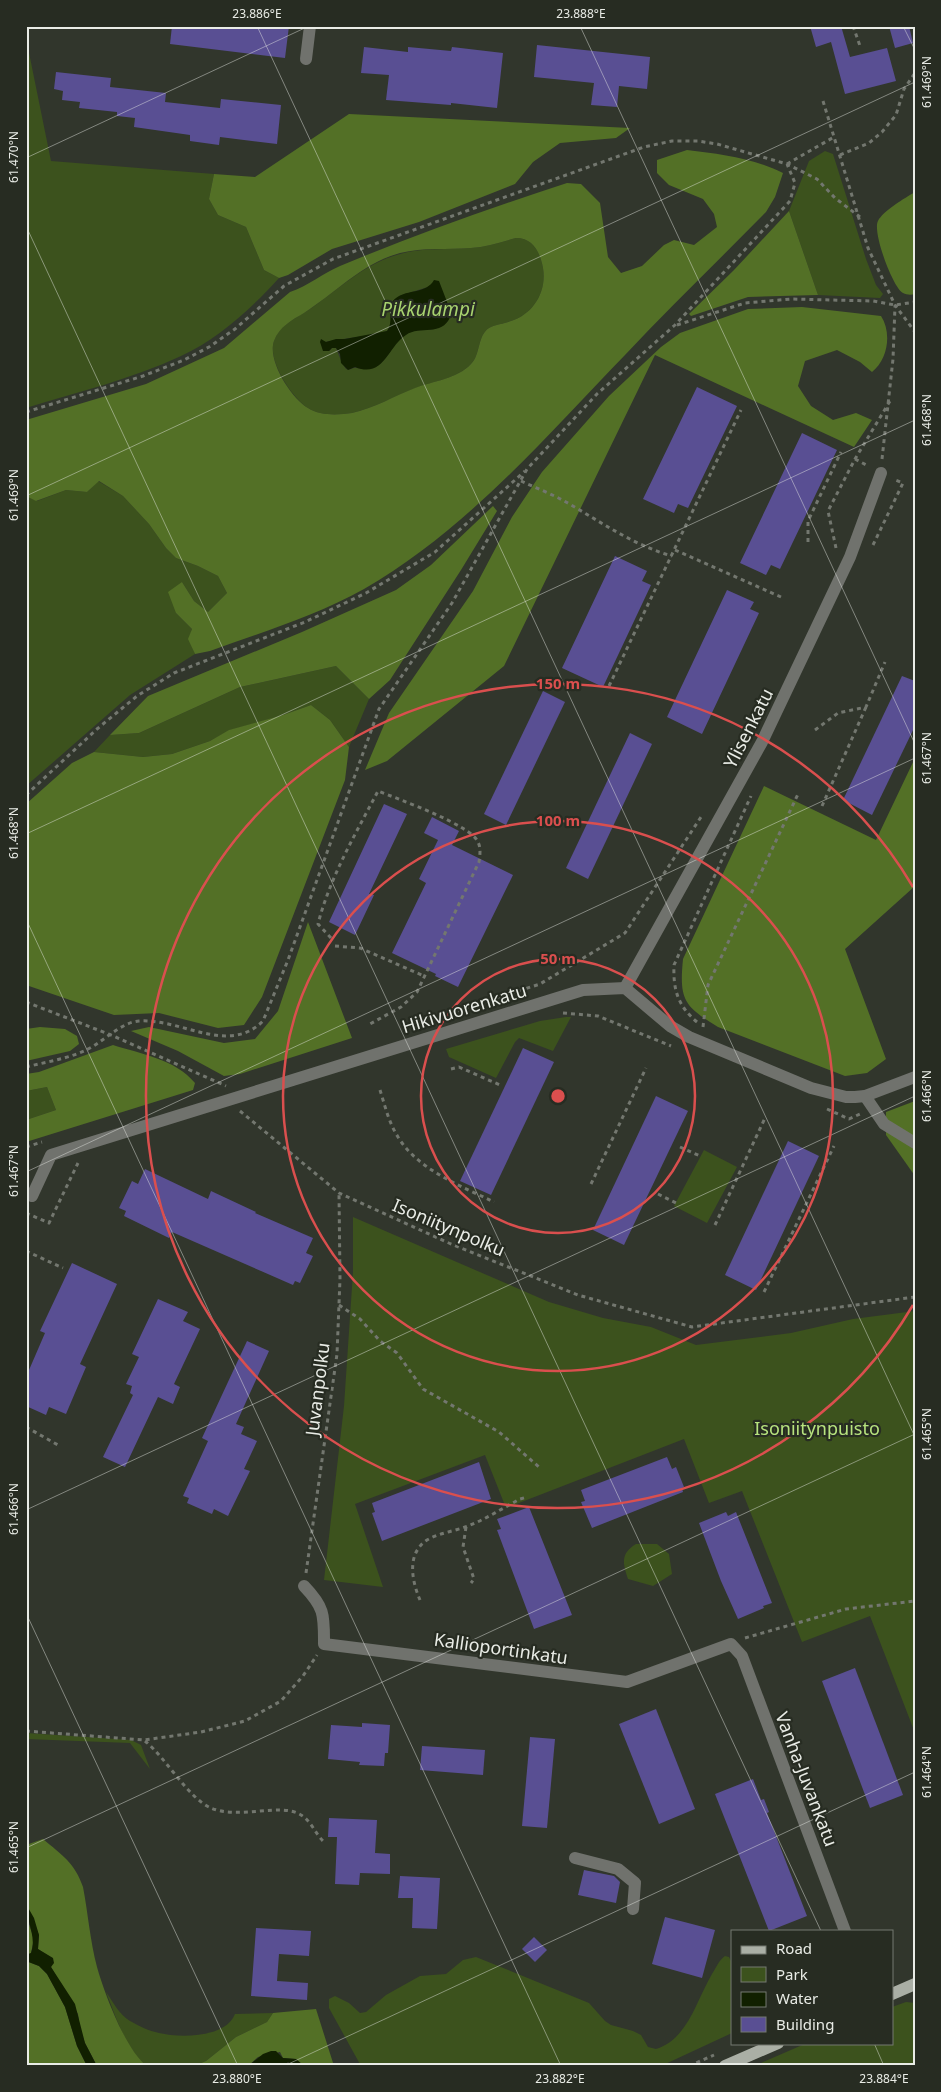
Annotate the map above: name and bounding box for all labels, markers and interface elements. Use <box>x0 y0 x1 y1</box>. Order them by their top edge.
text: 23.886°E <box>232 5 282 22</box>
text: 23.888°E <box>556 5 606 22</box>
text: 61.469°N <box>918 56 935 108</box>
text: 61.470°N <box>5 131 22 183</box>
water label: Pikkulampi <box>381 296 476 322</box>
text: 61.468°N <box>918 394 935 446</box>
text: 61.469°N <box>5 469 22 521</box>
text: 150 m <box>536 673 580 693</box>
street label: Ylisenkatu <box>718 684 778 772</box>
text: 61.467°N <box>918 732 935 784</box>
text: 61.468°N <box>5 807 22 859</box>
text: 100 m <box>536 810 580 830</box>
text: 50 m <box>540 948 576 968</box>
street label: Hikivuorenkatu <box>399 978 529 1038</box>
text: 61.466°N <box>918 1070 935 1122</box>
centre of rings <box>549 1087 567 1105</box>
text: 61.467°N <box>5 1145 22 1197</box>
street label: Isoniitynpolku <box>389 1192 509 1262</box>
street label: Juvanpolku <box>299 1341 335 1439</box>
text: 61.465°N <box>918 1408 935 1460</box>
park label: Isoniitynpuisto <box>754 1416 880 1440</box>
text: 61.466°N <box>5 1483 22 1535</box>
street label: Kallioportinkatu <box>432 1627 570 1669</box>
street label: Vanha-Juvankatu <box>770 1708 844 1850</box>
text: 61.464°N <box>918 1746 935 1798</box>
text: 61.465°N <box>5 1821 22 1873</box>
legend <box>731 1930 894 2044</box>
text: Road <box>776 1938 812 1958</box>
text: Park <box>776 1964 808 1984</box>
text: Water <box>776 1988 818 2008</box>
text: Building <box>776 2014 834 2034</box>
text: 23.880°E <box>212 2070 262 2087</box>
text: 23.882°E <box>535 2070 585 2087</box>
text: 23.884°E <box>859 2070 909 2087</box>

